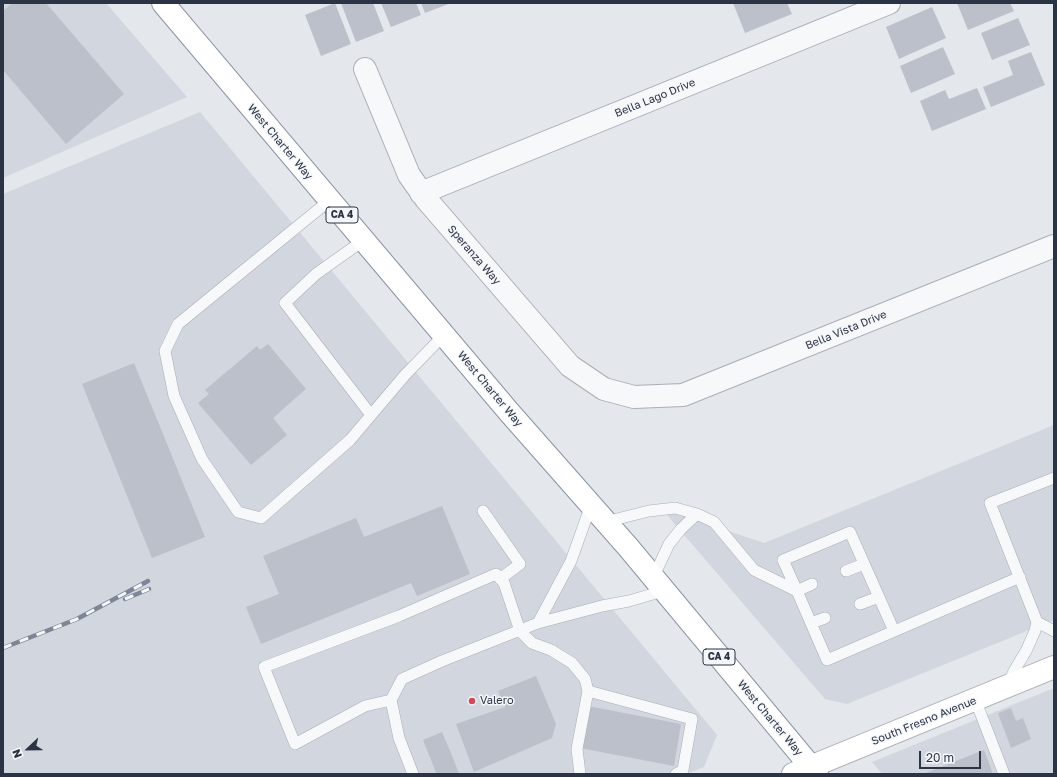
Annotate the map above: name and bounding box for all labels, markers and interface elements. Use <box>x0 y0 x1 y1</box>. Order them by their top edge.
street label: Bella Lago Drive <box>613 76 697 120</box>
street label: West Charter Way <box>245 102 315 182</box>
road number: CA 4 <box>326 207 358 223</box>
street label: Speranza Way <box>445 223 503 287</box>
street label: Bella Vista Drive <box>803 308 889 352</box>
street label: West Charter Way <box>455 349 525 429</box>
road number: CA 4 <box>703 649 735 665</box>
street label: West Charter Way <box>735 678 805 758</box>
place label: Valero <box>480 694 513 708</box>
street label: South Fresno Avenue <box>870 694 978 748</box>
marker: Valero <box>467 696 477 706</box>
north arrow <box>8 729 48 769</box>
scale bar <box>921 743 983 769</box>
text: N <box>9 747 24 760</box>
text: 20 m <box>926 750 954 765</box>

